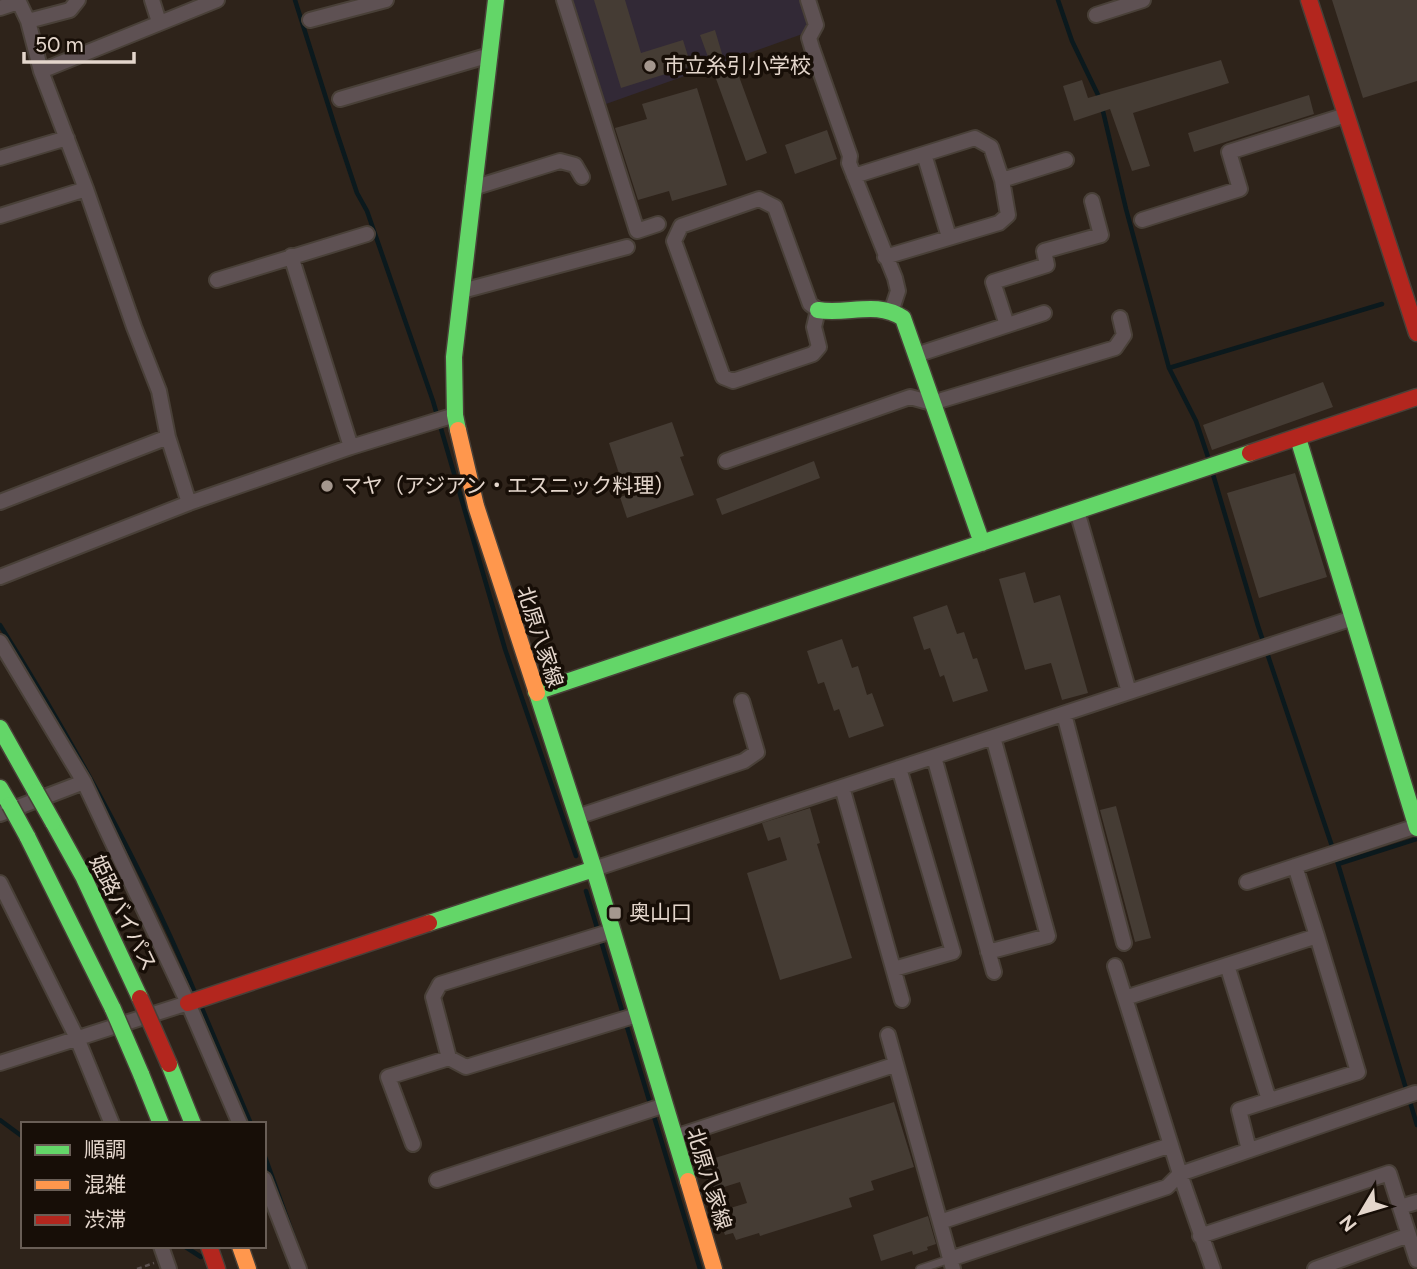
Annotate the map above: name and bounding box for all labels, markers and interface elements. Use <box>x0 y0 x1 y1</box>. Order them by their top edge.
scale bar <box>24 21 135 65</box>
text: 50 m <box>35 32 84 57</box>
place label: 市立糸引小学校 <box>664 53 811 78</box>
marker: 市立糸引小学校 <box>642 58 658 74</box>
place label: マヤ（アジアン・エスニック料理） <box>341 473 675 498</box>
marker: マヤ（アジアン・エスニック料理） <box>319 478 335 494</box>
street label: 北原八家線 <box>512 583 569 691</box>
street label: 姫路バイパス <box>85 851 162 975</box>
place label: 奥山口 <box>629 900 692 925</box>
marker: 奥山口 <box>607 905 623 921</box>
legend <box>21 1122 266 1248</box>
street label: 北原八家線 <box>682 1125 737 1233</box>
text: 順調 <box>84 1137 126 1162</box>
text: 混雑 <box>84 1172 126 1197</box>
north arrow <box>1326 1178 1396 1248</box>
text: 渋滞 <box>84 1207 126 1232</box>
text: N <box>1334 1210 1362 1236</box>

